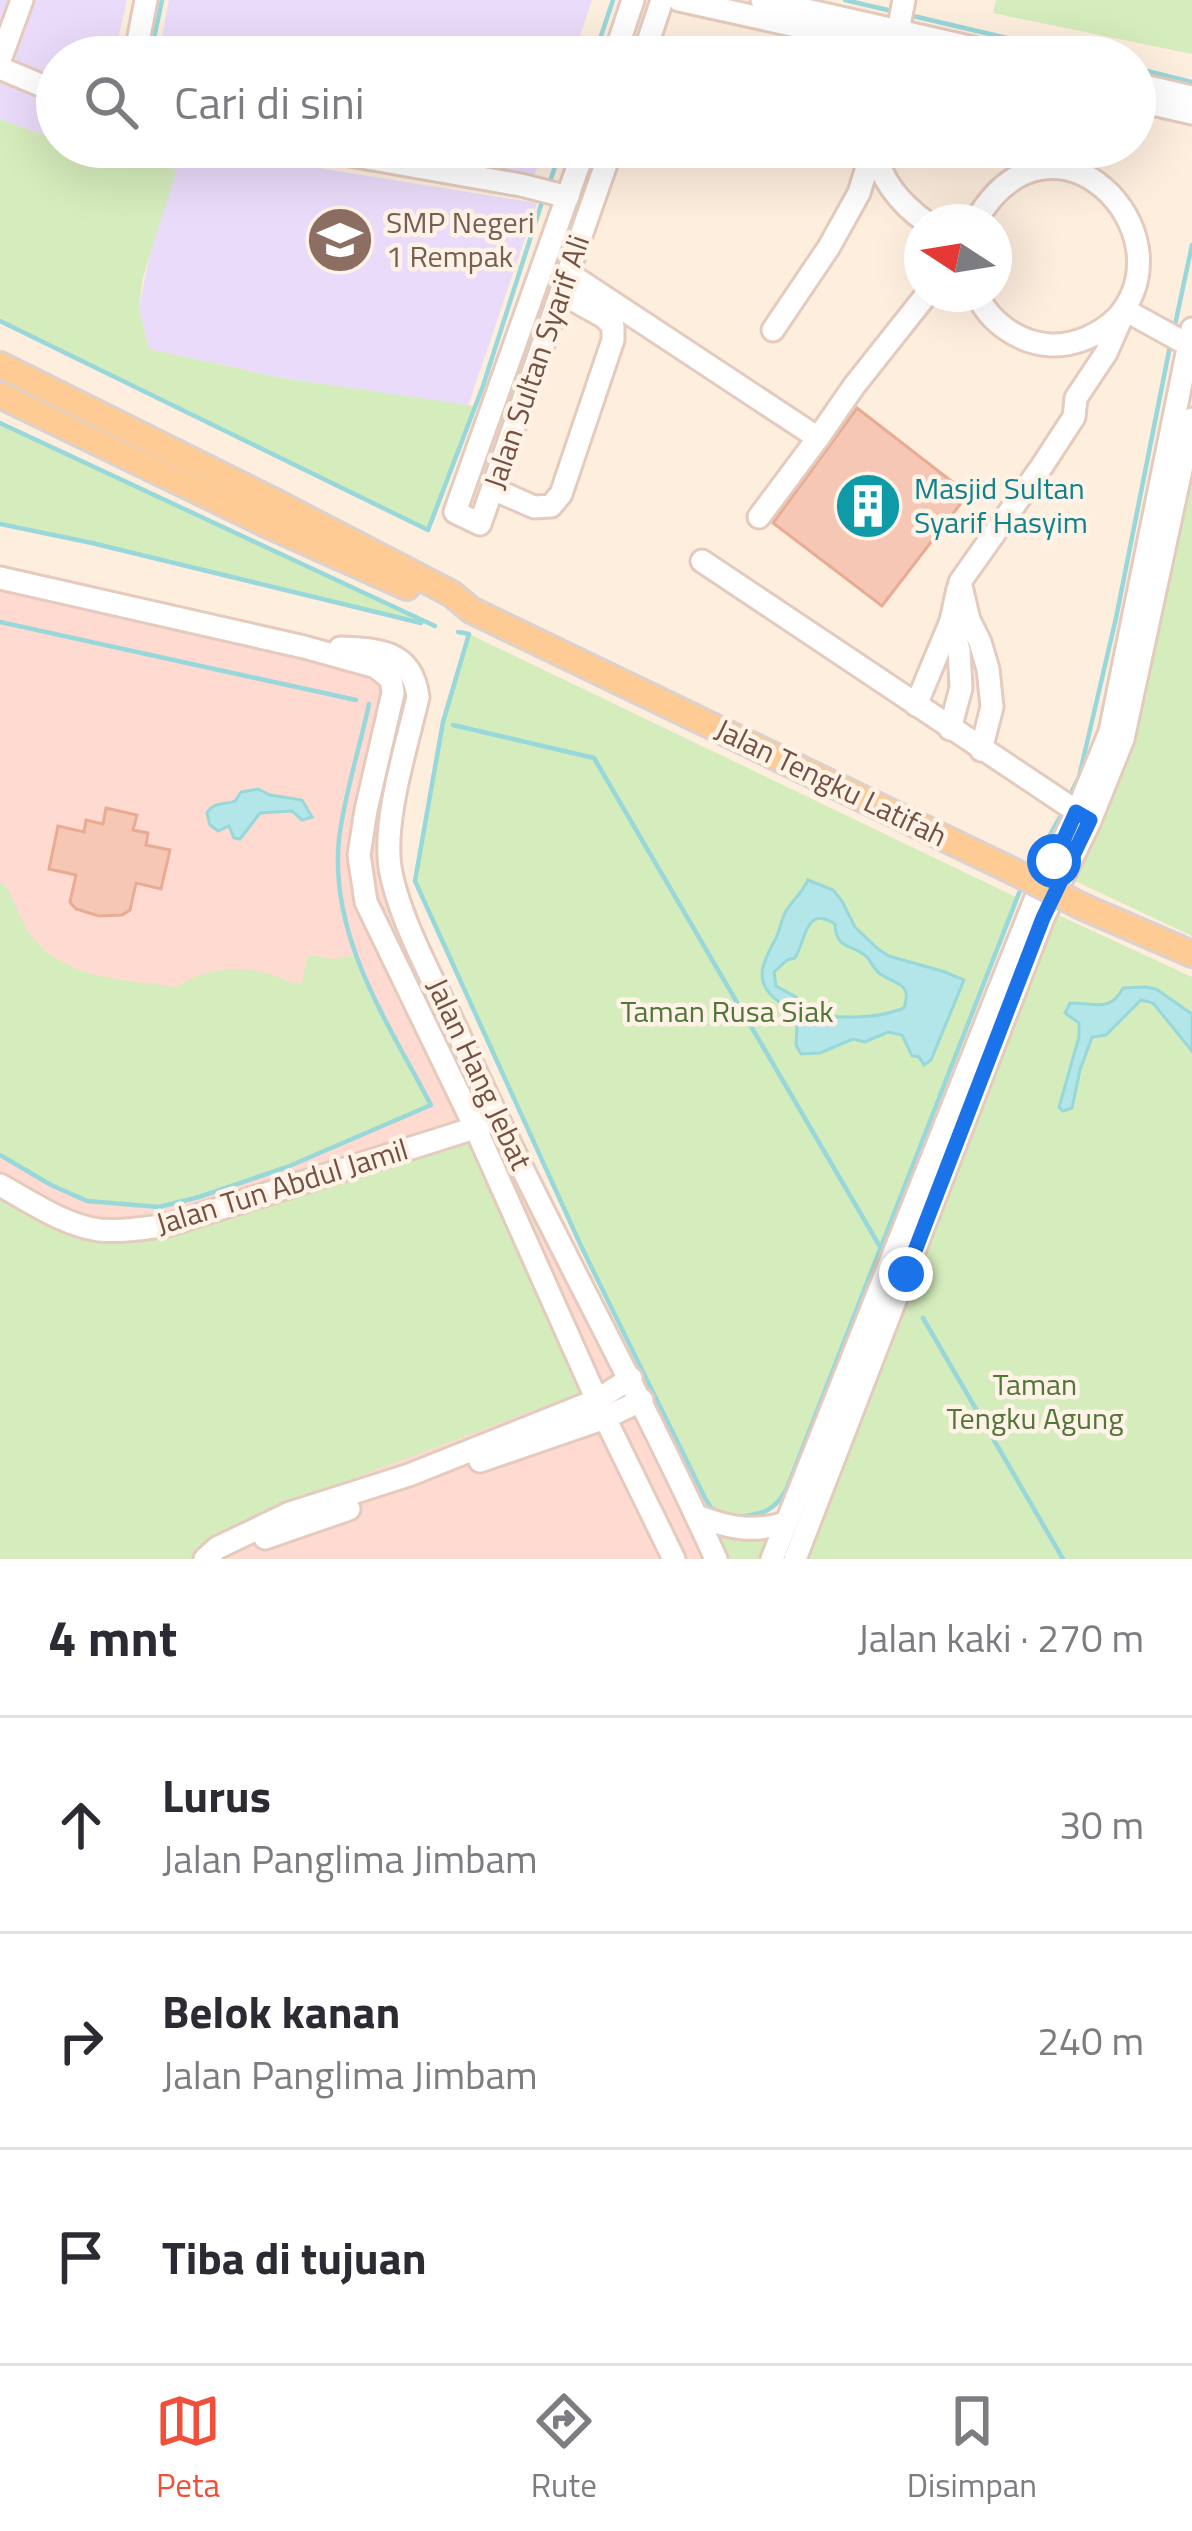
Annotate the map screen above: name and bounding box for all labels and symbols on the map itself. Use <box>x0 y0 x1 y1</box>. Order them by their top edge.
place label: SMP Negeri 1 Rempak <box>386 199 535 279</box>
north arrow <box>904 204 1012 312</box>
school or university icon: SMP Negeri 1 Rempak <box>305 205 375 275</box>
street label: Jalan Sultan Syarif Ali <box>471 229 601 495</box>
place label: Masjid Sultan Syarif Hasyim <box>914 465 1088 545</box>
building icon: Masjid Sultan Syarif Hasyim <box>833 471 903 541</box>
street label: Jalan Tengku Latifah <box>708 706 955 858</box>
route start <box>1027 834 1081 888</box>
street label: Jalan Hang Jebat <box>415 970 545 1177</box>
park label: Taman Rusa Siak <box>620 988 834 1034</box>
street label: Jalan Tun Abdul Jamil <box>150 1126 413 1246</box>
route end <box>879 1247 933 1301</box>
park label: Taman Tengku Agung <box>946 1361 1124 1441</box>

